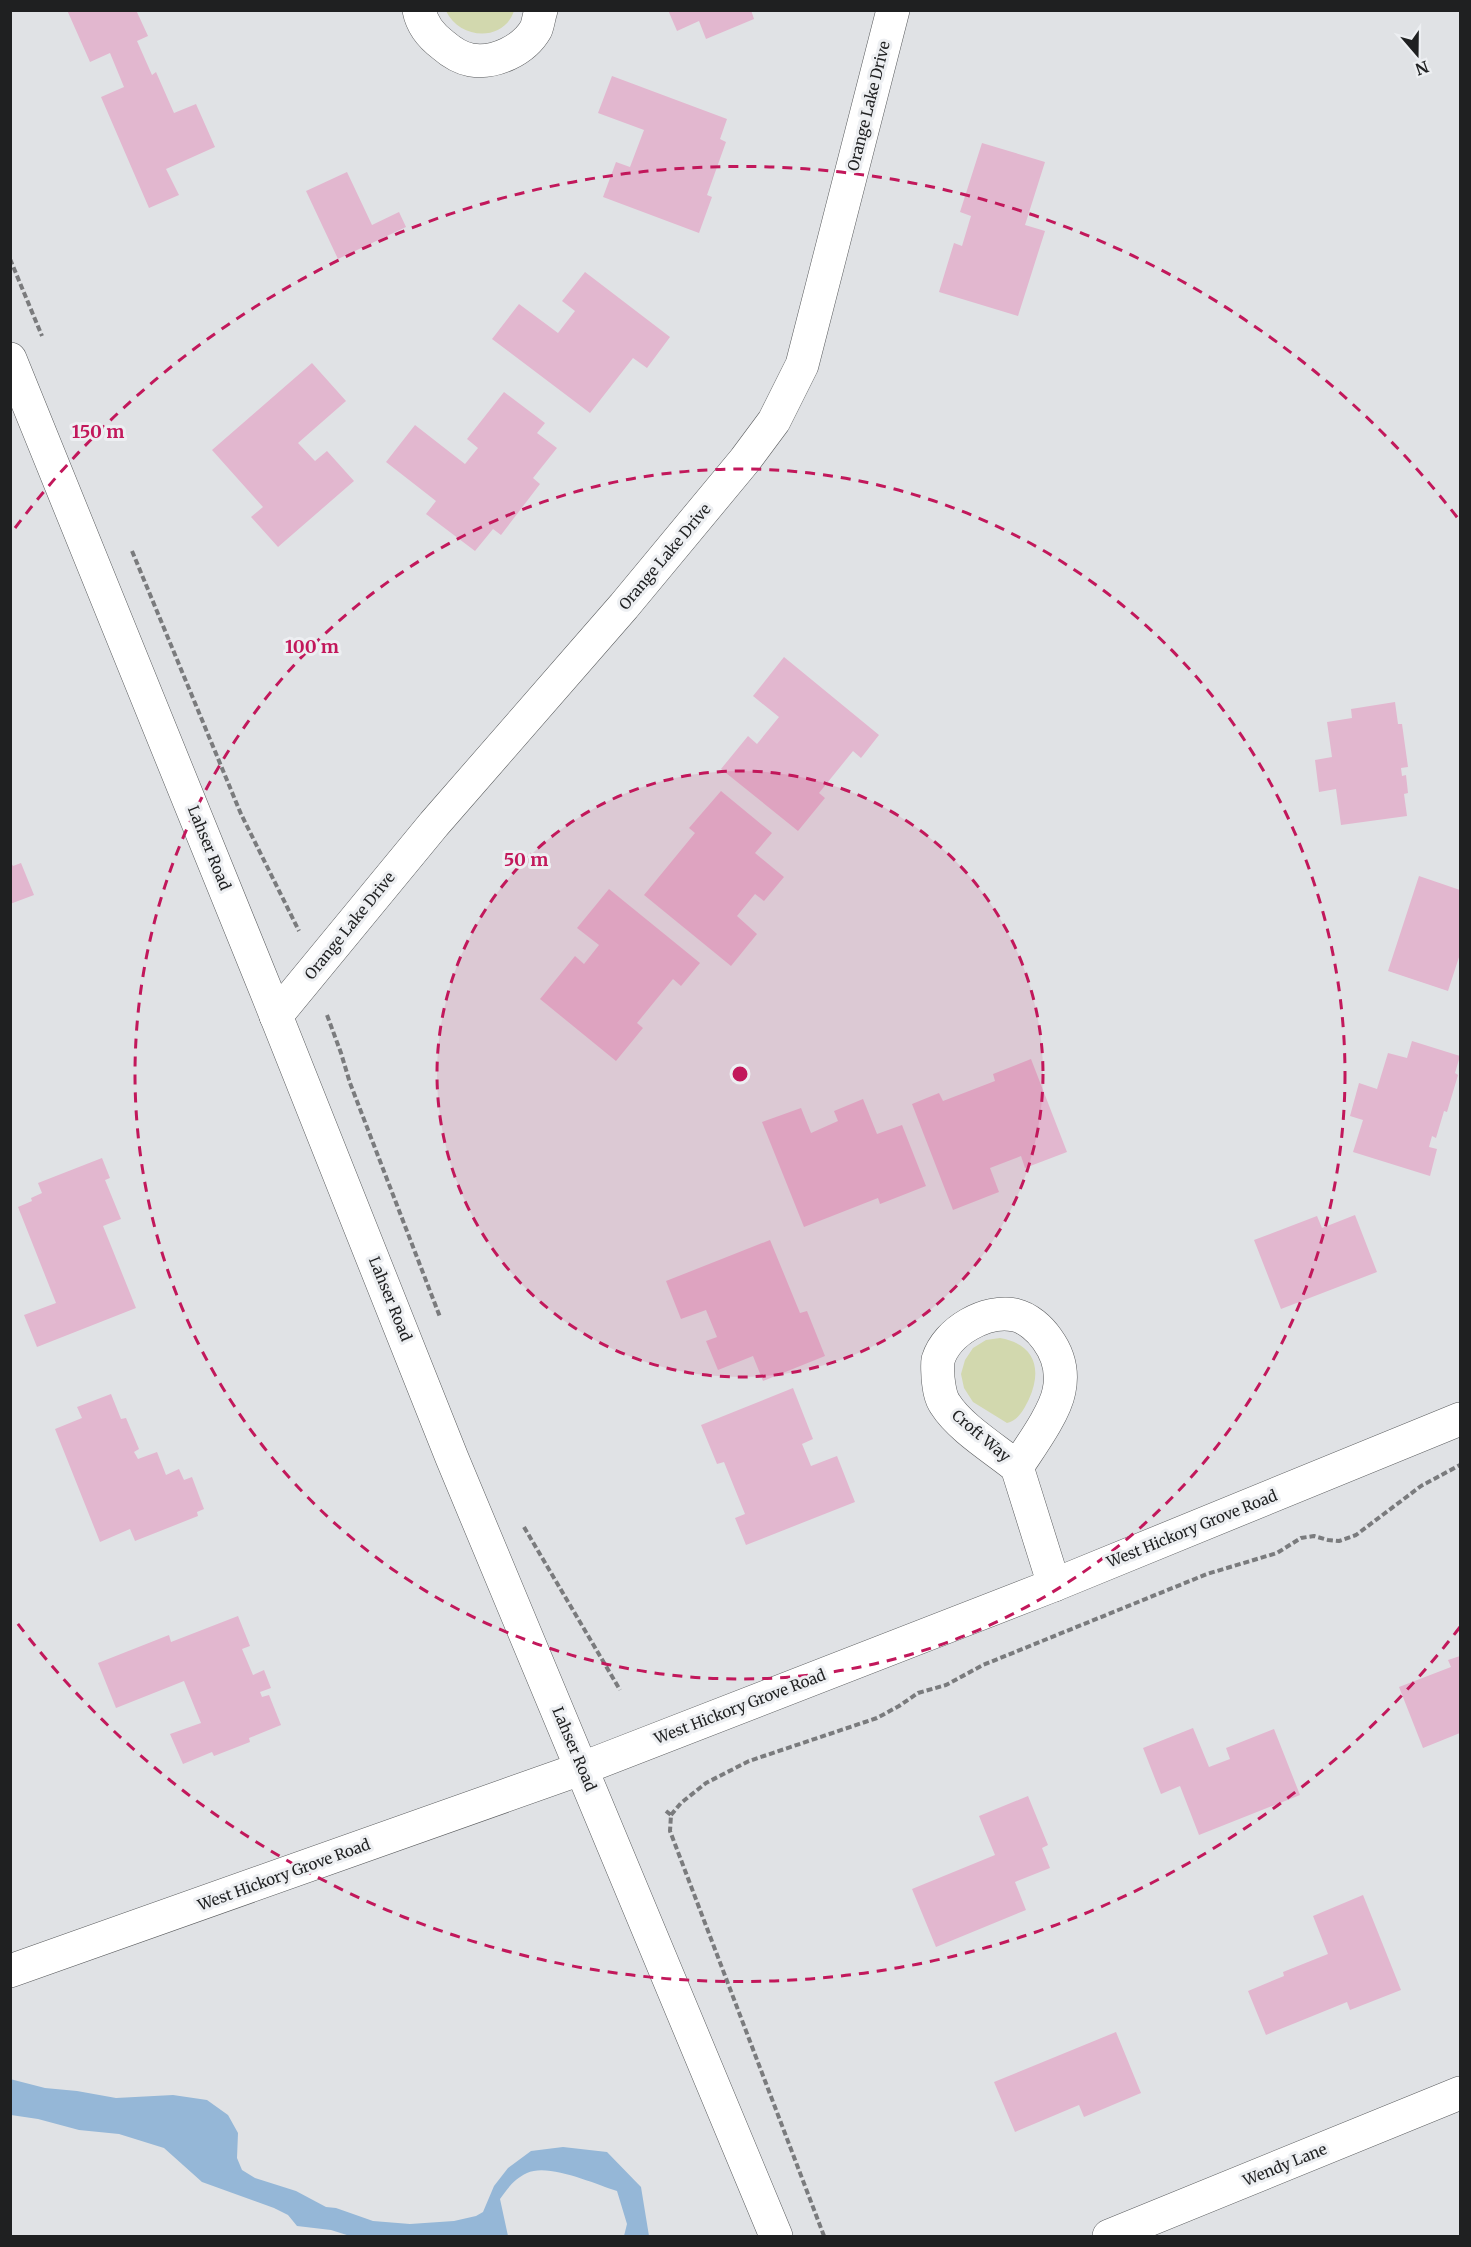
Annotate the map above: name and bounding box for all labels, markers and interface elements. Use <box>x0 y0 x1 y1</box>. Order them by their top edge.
north arrow <box>1387 24 1447 84</box>
street label: Orange Lake Drive <box>843 39 894 173</box>
text: N <box>1412 57 1431 80</box>
text: 150 m <box>72 420 124 443</box>
street label: Orange Lake Drive <box>615 500 715 614</box>
text: 100 m <box>285 635 339 658</box>
street label: Lahser Road <box>184 803 235 893</box>
text: 50 m <box>504 848 548 871</box>
street label: Orange Lake Drive <box>300 868 399 983</box>
centre of rings <box>730 1064 750 1084</box>
street label: Lahser Road <box>365 1254 416 1344</box>
street label: Croft Way <box>948 1406 1015 1466</box>
street label: West Hickory Grove Road <box>1103 1486 1280 1572</box>
street label: West Hickory Grove Road <box>650 1665 828 1748</box>
street label: Lahser Road <box>548 1704 601 1794</box>
street label: West Hickory Grove Road <box>194 1834 373 1915</box>
street label: Wendy Lane <box>1239 2139 1330 2190</box>

